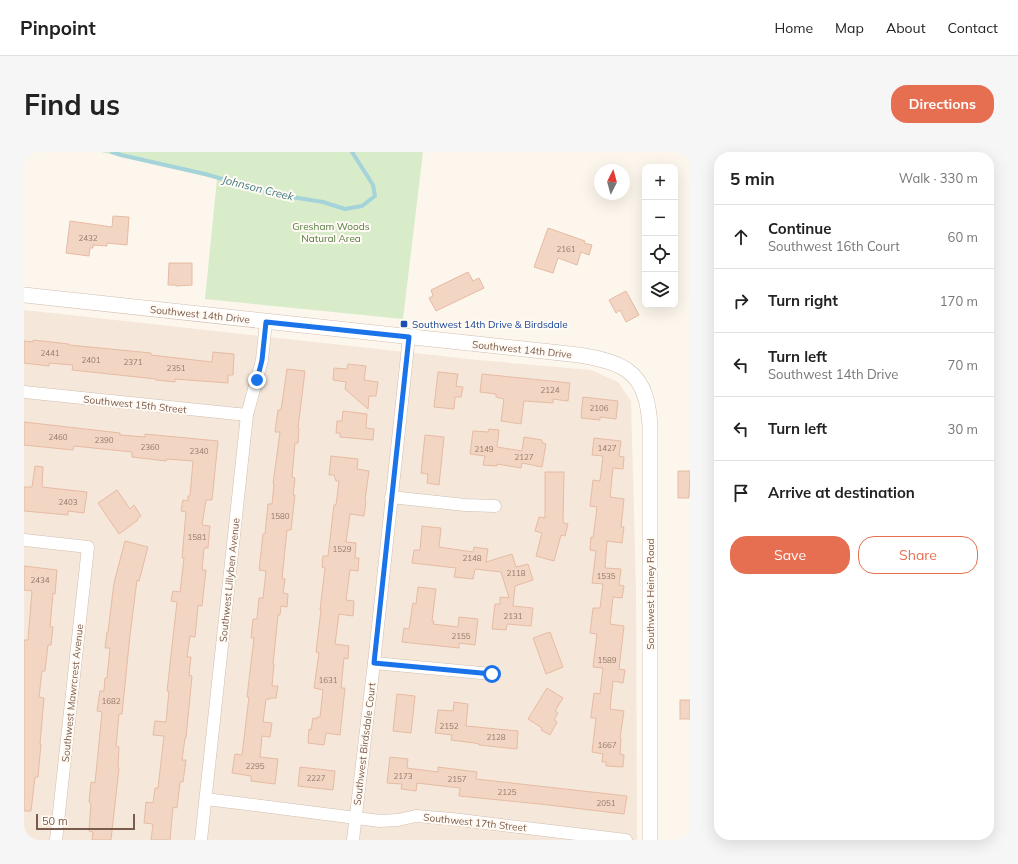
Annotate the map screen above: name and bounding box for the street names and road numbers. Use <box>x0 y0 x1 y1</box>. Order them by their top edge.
street label: Southwest 14th Drive <box>149 303 250 326</box>
street label: Southwest 14th Drive <box>471 338 572 361</box>
street label: Southwest 15th Street <box>83 393 188 416</box>
street label: Southwest Lillyben Avenue <box>217 517 242 643</box>
street label: Southwest Heiney Road <box>644 538 657 650</box>
street label: Southwest Mawrcrest Avenue <box>59 623 86 763</box>
street label: Southwest Birdsdale Court <box>351 681 379 806</box>
street label: Southwest 17th Street <box>423 811 528 834</box>

